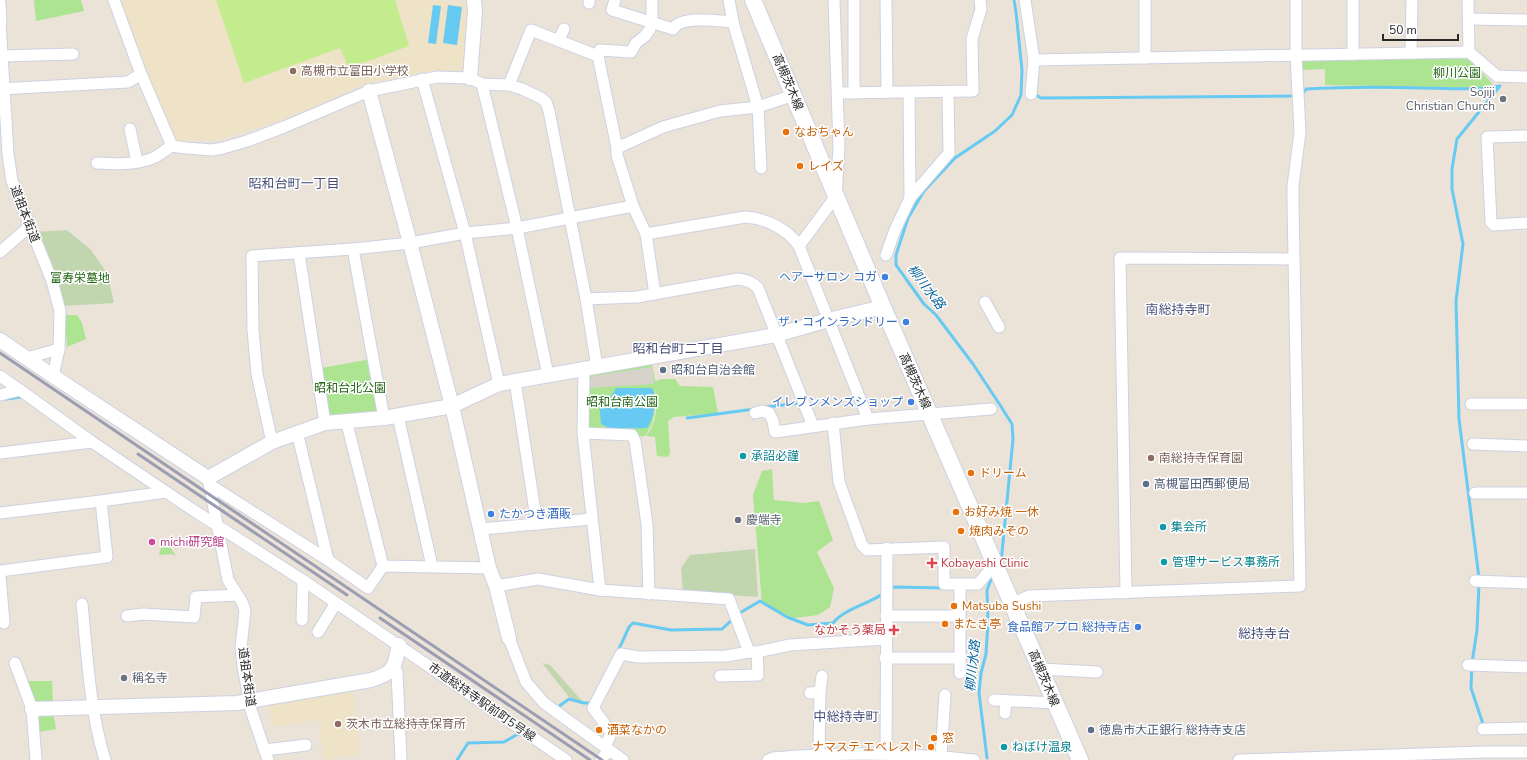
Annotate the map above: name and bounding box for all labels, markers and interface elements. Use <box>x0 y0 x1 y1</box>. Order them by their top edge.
scale bar <box>1383 16 1458 42</box>
text: 50 m <box>1389 22 1417 38</box>
street label: 高槻茨木線 <box>769 51 807 113</box>
place label: 高槻市立富田小学校 <box>301 63 409 79</box>
park label: 柳川公園 <box>1433 65 1481 81</box>
marker: 高槻市立富田小学校 <box>288 66 298 76</box>
place label: Sojiji Christian Church <box>1406 84 1495 114</box>
marker: Sojiji Christian Church <box>1498 94 1508 104</box>
place label: なおちゃん <box>794 124 854 140</box>
marker: なおちゃん <box>781 127 791 137</box>
place label: レイズ <box>808 158 844 174</box>
marker: レイズ <box>795 161 805 171</box>
district label: 昭和台町一丁目 <box>248 175 340 193</box>
street label: 道祖本街道 <box>7 183 43 245</box>
water label: 柳川水路 <box>903 261 949 314</box>
place label: ヘアーサロン コガ <box>779 269 877 285</box>
park label: 富寿栄墓地 <box>50 270 110 286</box>
marker: ヘアーサロン コガ <box>880 272 890 282</box>
district label: 南総持寺町 <box>1145 301 1211 319</box>
place label: ザ・コインランドリー <box>778 314 898 330</box>
marker: ザ・コインランドリー <box>901 317 911 327</box>
district label: 昭和台町二丁目 <box>632 340 724 358</box>
street label: 高槻茨木線 <box>895 350 935 412</box>
place label: 昭和台自治会館 <box>671 362 755 378</box>
marker: 昭和台自治会館 <box>658 365 668 375</box>
park label: 昭和台北公園 <box>314 380 386 396</box>
park label: 昭和台南公園 <box>586 394 658 410</box>
place label: イレブンメンズショップ <box>772 394 903 410</box>
marker: イレブンメンズショップ <box>906 397 916 407</box>
place label: 承詔必謹 <box>751 448 799 464</box>
place label: 南総持寺保育園 <box>1159 450 1243 466</box>
marker: 承詔必謹 <box>738 451 748 461</box>
marker: 南総持寺保育園 <box>1146 453 1156 463</box>
place label: ドリーム <box>979 465 1027 481</box>
marker: ドリーム <box>966 468 976 478</box>
place label: 高槻富田西郵便局 <box>1154 476 1250 492</box>
marker: 高槻富田西郵便局 <box>1141 479 1151 489</box>
place label: お好み焼 一休 <box>964 504 1039 520</box>
place label: たかつき酒販 <box>499 506 571 522</box>
marker: お好み焼 一休 <box>951 507 961 517</box>
marker: たかつき酒販 <box>486 509 496 519</box>
place label: 慶端寺 <box>746 512 782 528</box>
marker: 慶端寺 <box>733 515 743 525</box>
place label: 集会所 <box>1171 519 1207 535</box>
marker: 集会所 <box>1158 522 1168 532</box>
place label: 焼肉みその <box>969 523 1029 539</box>
marker: 焼肉みその <box>956 526 966 536</box>
place label: michi研究館 <box>160 534 224 550</box>
marker: michi研究館 <box>147 537 157 547</box>
place label: 管理サービス事務所 <box>1172 554 1280 570</box>
place label: Kobayashi Clinic <box>941 555 1029 571</box>
marker: Kobayashi Clinic <box>926 557 938 569</box>
marker: 管理サービス事務所 <box>1159 557 1169 567</box>
place label: Matsuba Sushi <box>962 598 1041 614</box>
marker: Matsuba Sushi <box>949 601 959 611</box>
place label: またき亭 <box>953 616 1001 632</box>
marker: またき亭 <box>940 619 950 629</box>
place label: 食品館アプロ 総持寺店 <box>1007 619 1130 635</box>
place label: なかそう薬局 <box>814 622 886 638</box>
marker: 食品館アプロ 総持寺店 <box>1133 622 1143 632</box>
marker: なかそう薬局 <box>889 625 899 635</box>
district label: 総持寺台 <box>1238 625 1290 643</box>
water label: 柳川水路 <box>961 638 985 693</box>
street label: 道祖本街道 <box>235 646 259 708</box>
street label: 高槻茨木線 <box>1025 647 1063 709</box>
street label: 市道総持寺駅前町5号線 <box>425 659 539 745</box>
place label: 稱名寺 <box>132 670 168 686</box>
marker: 稱名寺 <box>119 673 129 683</box>
district label: 中総持寺町 <box>813 708 879 726</box>
place label: 茨木市立総持寺保育所 <box>346 716 466 732</box>
marker: 茨木市立総持寺保育所 <box>333 719 343 729</box>
place label: 酒菜なかの <box>607 722 667 738</box>
place label: 徳島市大正銀行 総持寺支店 <box>1099 722 1246 738</box>
marker: 酒菜なかの <box>594 725 604 735</box>
marker: 徳島市大正銀行 総持寺支店 <box>1086 725 1096 735</box>
place label: 窓 <box>942 730 954 746</box>
marker: 窓 <box>929 733 939 743</box>
place label: ナマステ エベレスト <box>812 739 923 755</box>
place label: ねぼけ温泉 <box>1012 739 1072 755</box>
marker: ナマステ エベレスト <box>926 742 936 752</box>
marker: ねぼけ温泉 <box>999 742 1009 752</box>

